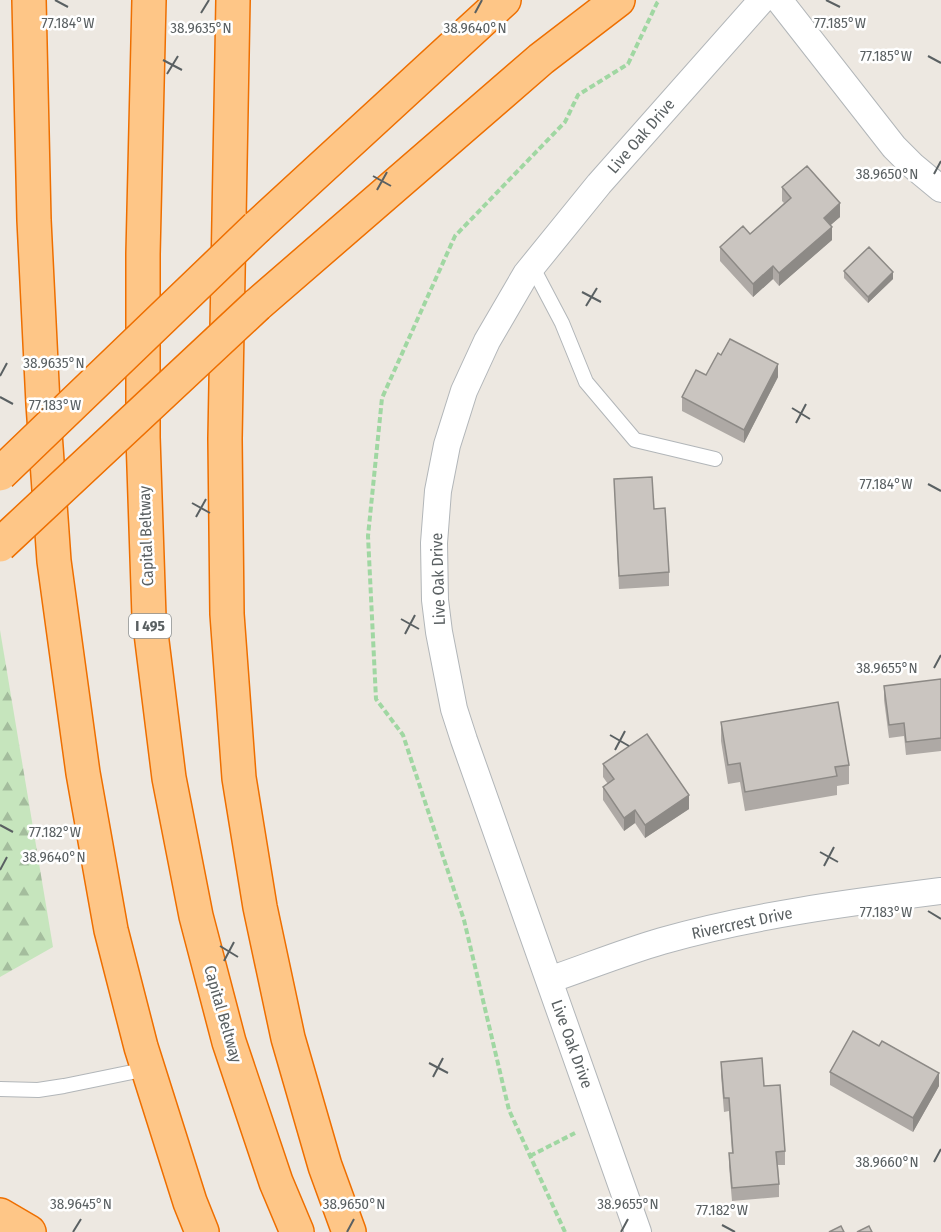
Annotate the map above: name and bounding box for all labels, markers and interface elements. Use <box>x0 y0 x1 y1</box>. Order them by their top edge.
text: 77.184°W <box>42 14 94 32</box>
text: 77.185°W <box>814 14 866 32</box>
text: 38.9635°N <box>170 19 232 37</box>
text: 38.9640°N <box>443 19 507 37</box>
text: 77.185°W <box>860 47 912 65</box>
street label: Live Oak Drive <box>603 95 679 177</box>
text: 38.9650°N <box>856 165 918 183</box>
text: 38.9635°N <box>23 354 85 372</box>
text: 77.183°W <box>29 396 81 414</box>
text: 77.184°W <box>860 475 912 493</box>
street label: Capital Beltway <box>135 485 157 586</box>
street label: Live Oak Drive <box>427 532 449 626</box>
road number: I 495 <box>129 614 171 638</box>
text: 38.9655°N <box>856 659 918 677</box>
text: 77.182°W <box>29 823 81 841</box>
text: 38.9640°N <box>22 848 86 866</box>
street label: Rivercrest Drive <box>690 903 794 943</box>
text: 77.183°W <box>860 903 912 921</box>
street label: Capital Beltway <box>200 963 246 1066</box>
street label: Live Oak Drive <box>547 997 597 1091</box>
text: 38.9660°N <box>855 1153 919 1171</box>
text: 38.9645°N <box>50 1195 112 1213</box>
text: 38.9650°N <box>323 1195 385 1213</box>
text: 38.9655°N <box>597 1195 659 1213</box>
text: 77.182°W <box>696 1201 748 1219</box>

